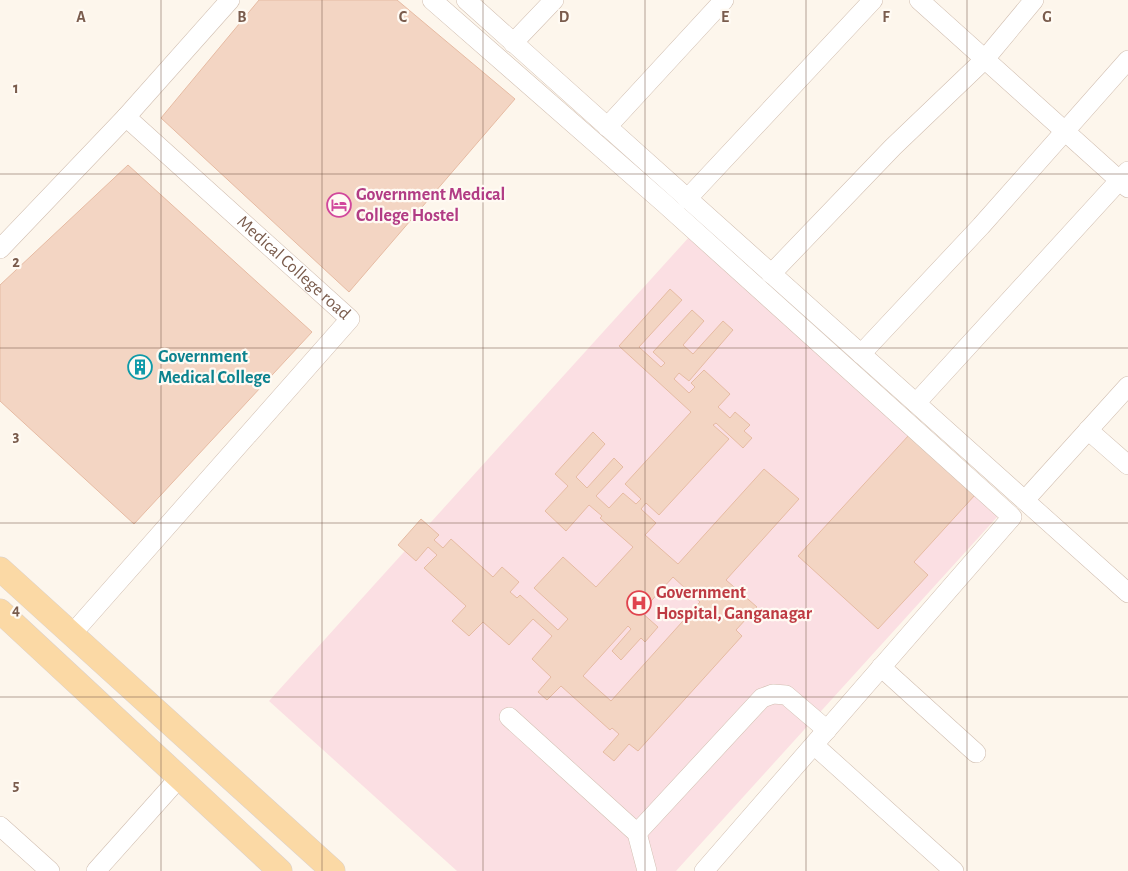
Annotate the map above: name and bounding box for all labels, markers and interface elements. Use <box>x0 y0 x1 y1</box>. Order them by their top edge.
text: A <box>76 9 86 25</box>
text: B <box>237 9 247 25</box>
text: C <box>399 9 408 25</box>
text: D <box>559 9 570 25</box>
text: E <box>721 9 729 25</box>
text: F <box>882 9 890 25</box>
text: G <box>1042 9 1052 25</box>
text: 1 <box>13 80 19 96</box>
place label: Government Medical College Hostel <box>356 186 505 225</box>
hotel icon: Government Medical College Hostel <box>326 192 352 218</box>
street label: Medical College road <box>233 213 354 323</box>
text: 2 <box>12 254 20 270</box>
place label: Government Medical College <box>158 348 271 387</box>
building icon: Government Medical College <box>127 354 153 380</box>
text: 3 <box>13 428 20 444</box>
place label: Government Hospital, Ganganagar <box>656 584 813 623</box>
hospital icon: Government Hospital, Ganganagar <box>626 590 652 616</box>
text: 4 <box>12 602 20 618</box>
text: 5 <box>13 777 20 793</box>

